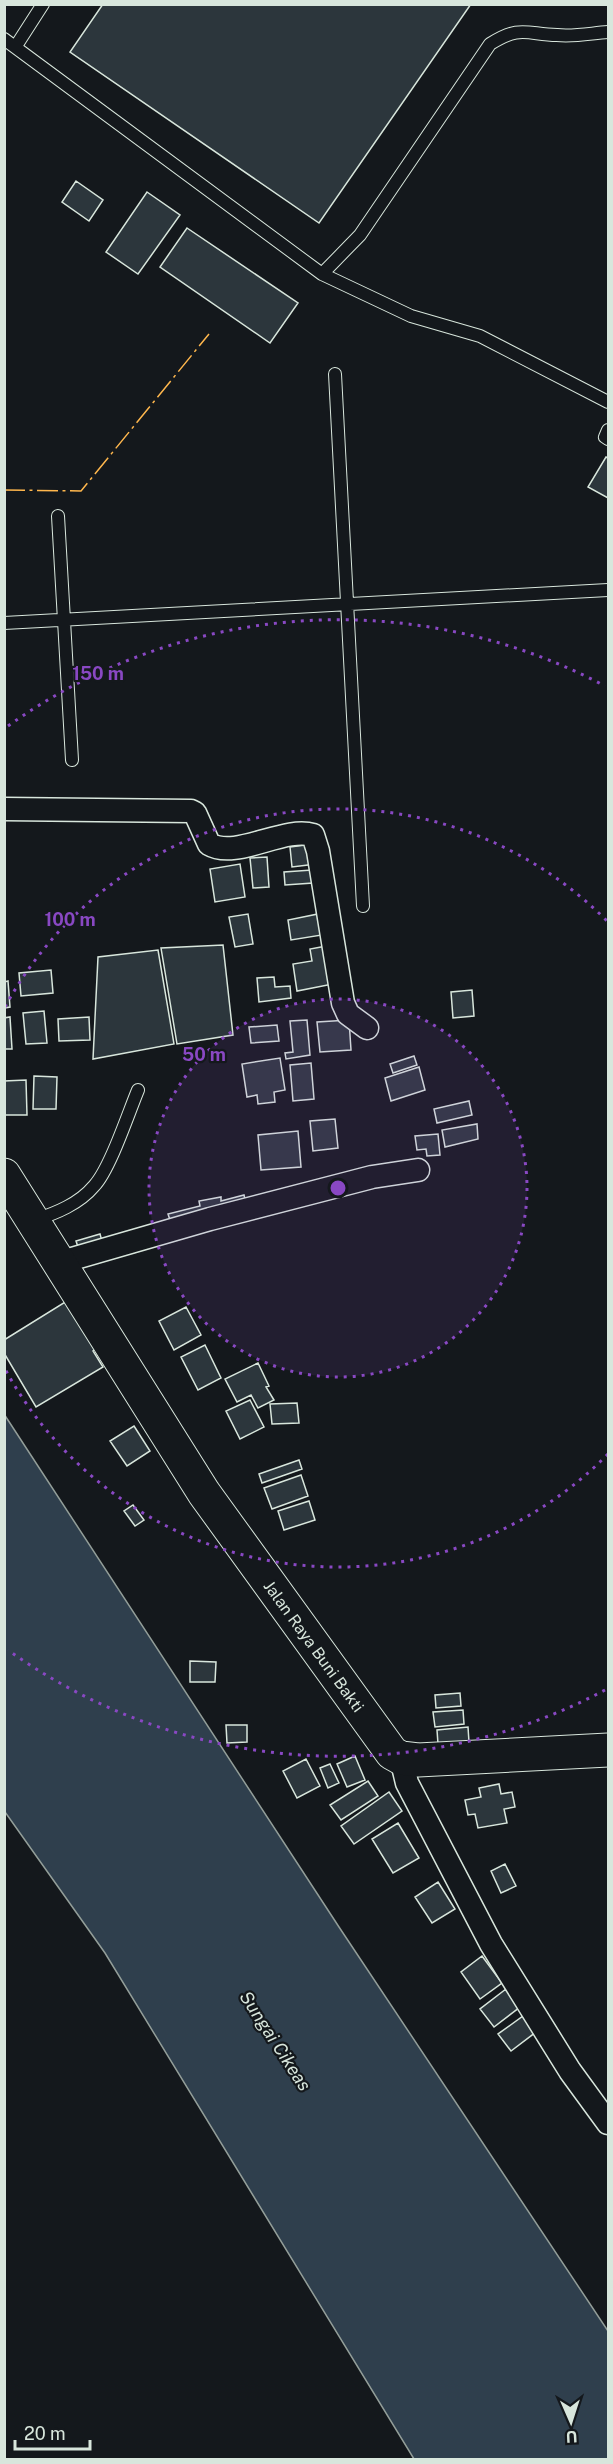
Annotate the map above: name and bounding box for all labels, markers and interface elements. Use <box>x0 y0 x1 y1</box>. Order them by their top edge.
text: 150 m <box>72 663 124 684</box>
text: 100 m <box>44 909 96 930</box>
text: 50 m <box>182 1044 226 1065</box>
centre of rings <box>328 1178 348 1198</box>
street label: Jalan Raya Buni Bakti <box>260 1577 368 1716</box>
water label: Sungai Cikeas <box>235 1987 316 2095</box>
north arrow <box>541 2392 601 2452</box>
scale bar <box>15 2413 90 2451</box>
text: 20 m <box>24 2423 66 2444</box>
text: U <box>565 2427 578 2446</box>

